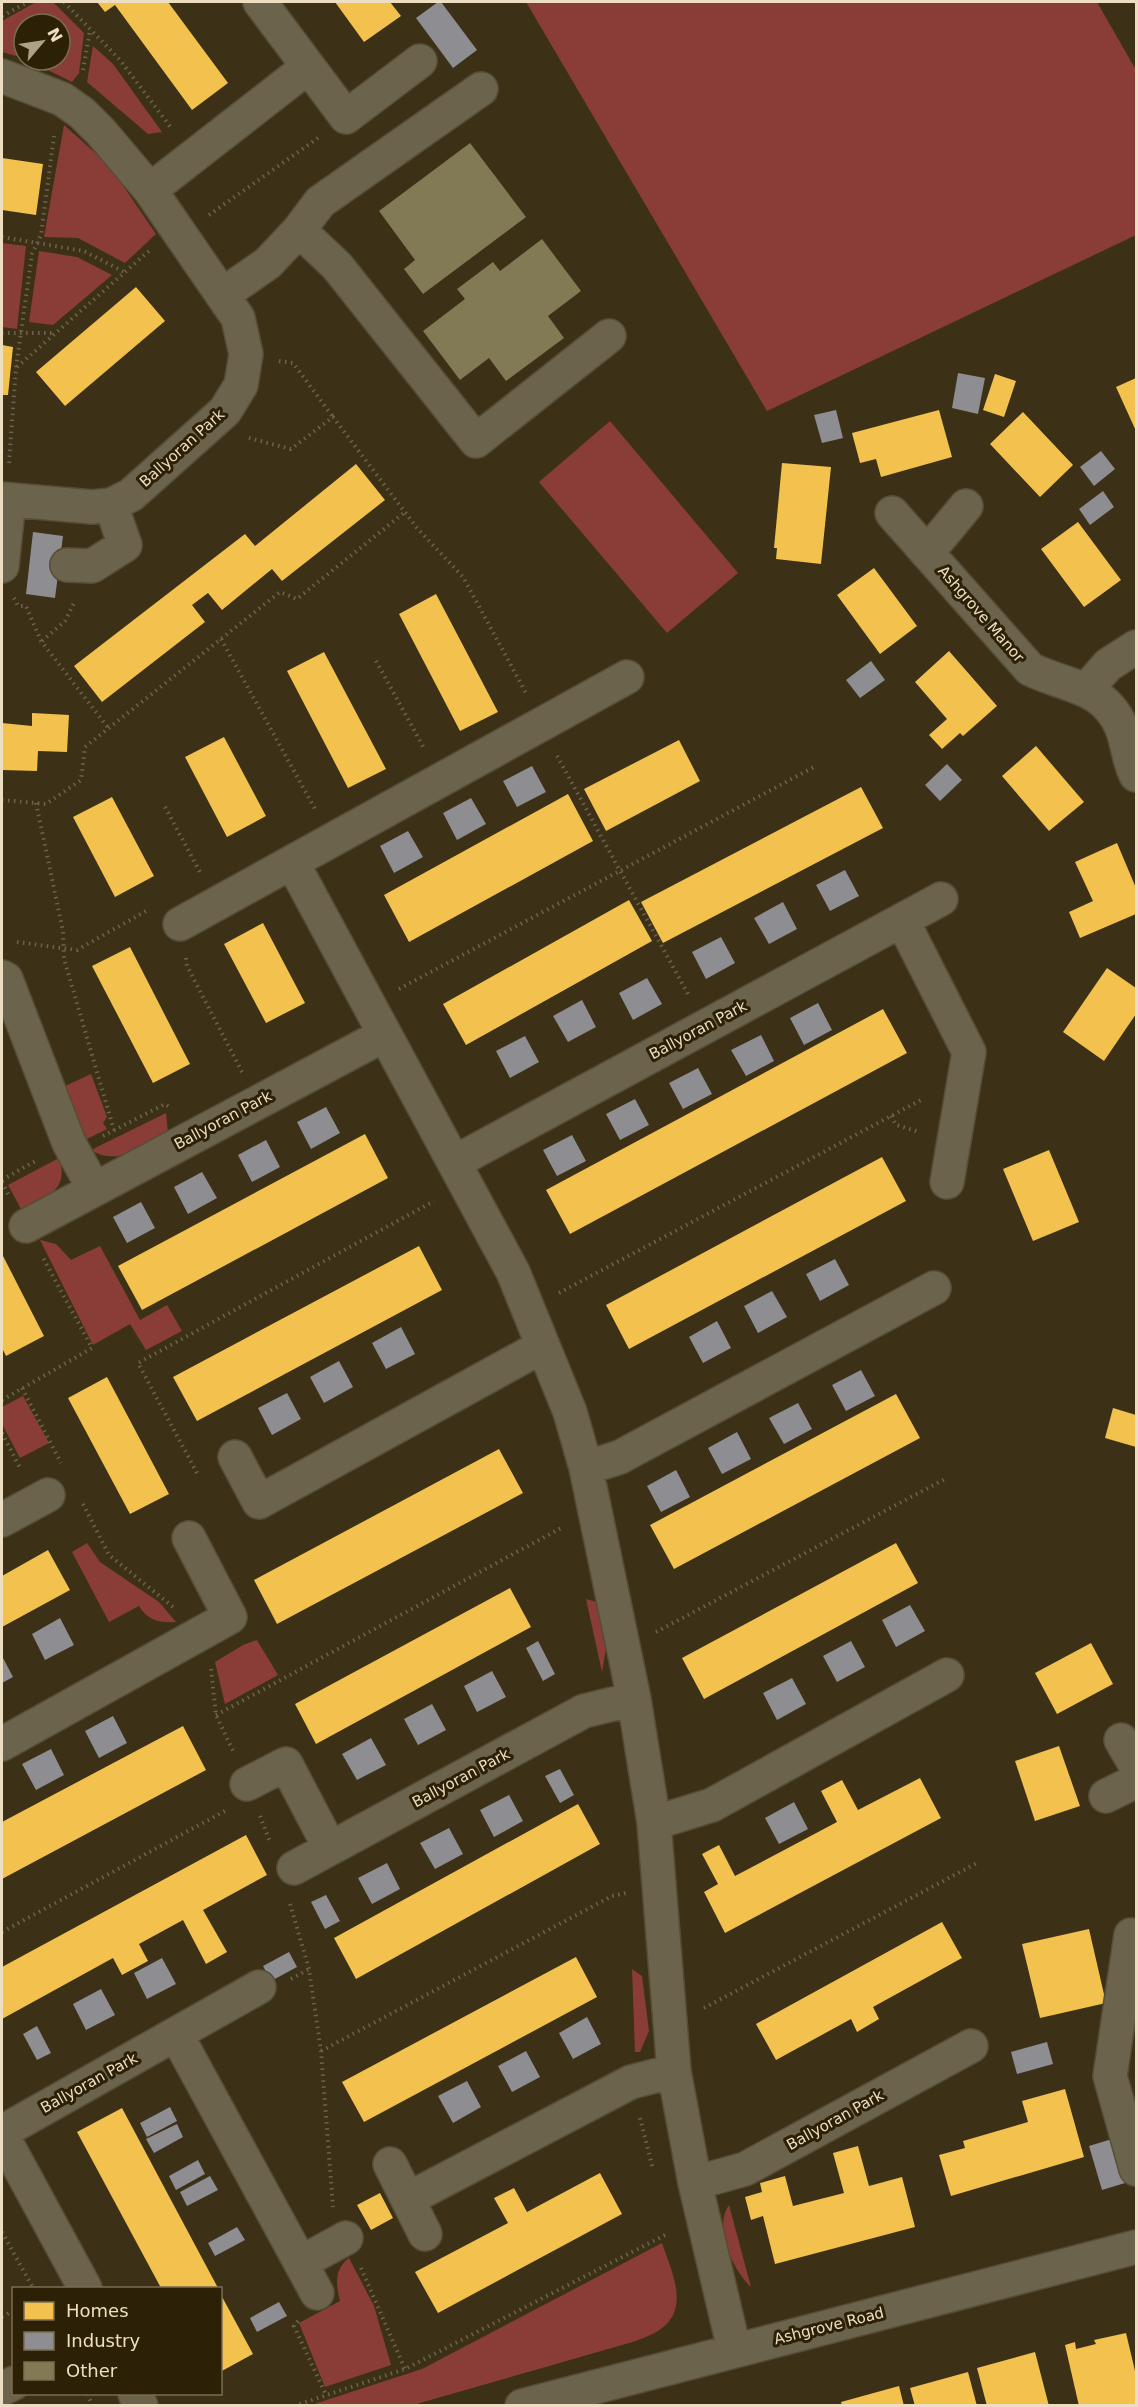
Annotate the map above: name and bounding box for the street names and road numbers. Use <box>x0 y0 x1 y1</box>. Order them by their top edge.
street label: Ballyoran Park <box>136 405 228 491</box>
street label: Ashgrove Manor <box>934 562 1028 667</box>
street label: Ballyoran Park <box>646 997 750 1063</box>
street label: Ballyoran Park <box>171 1087 275 1153</box>
street label: Ballyoran Park <box>409 1745 513 1811</box>
street label: Ballyoran Park <box>37 2049 141 2117</box>
street label: Ballyoran Park <box>783 2086 887 2154</box>
street label: Ashgrove Road <box>772 2304 886 2348</box>

